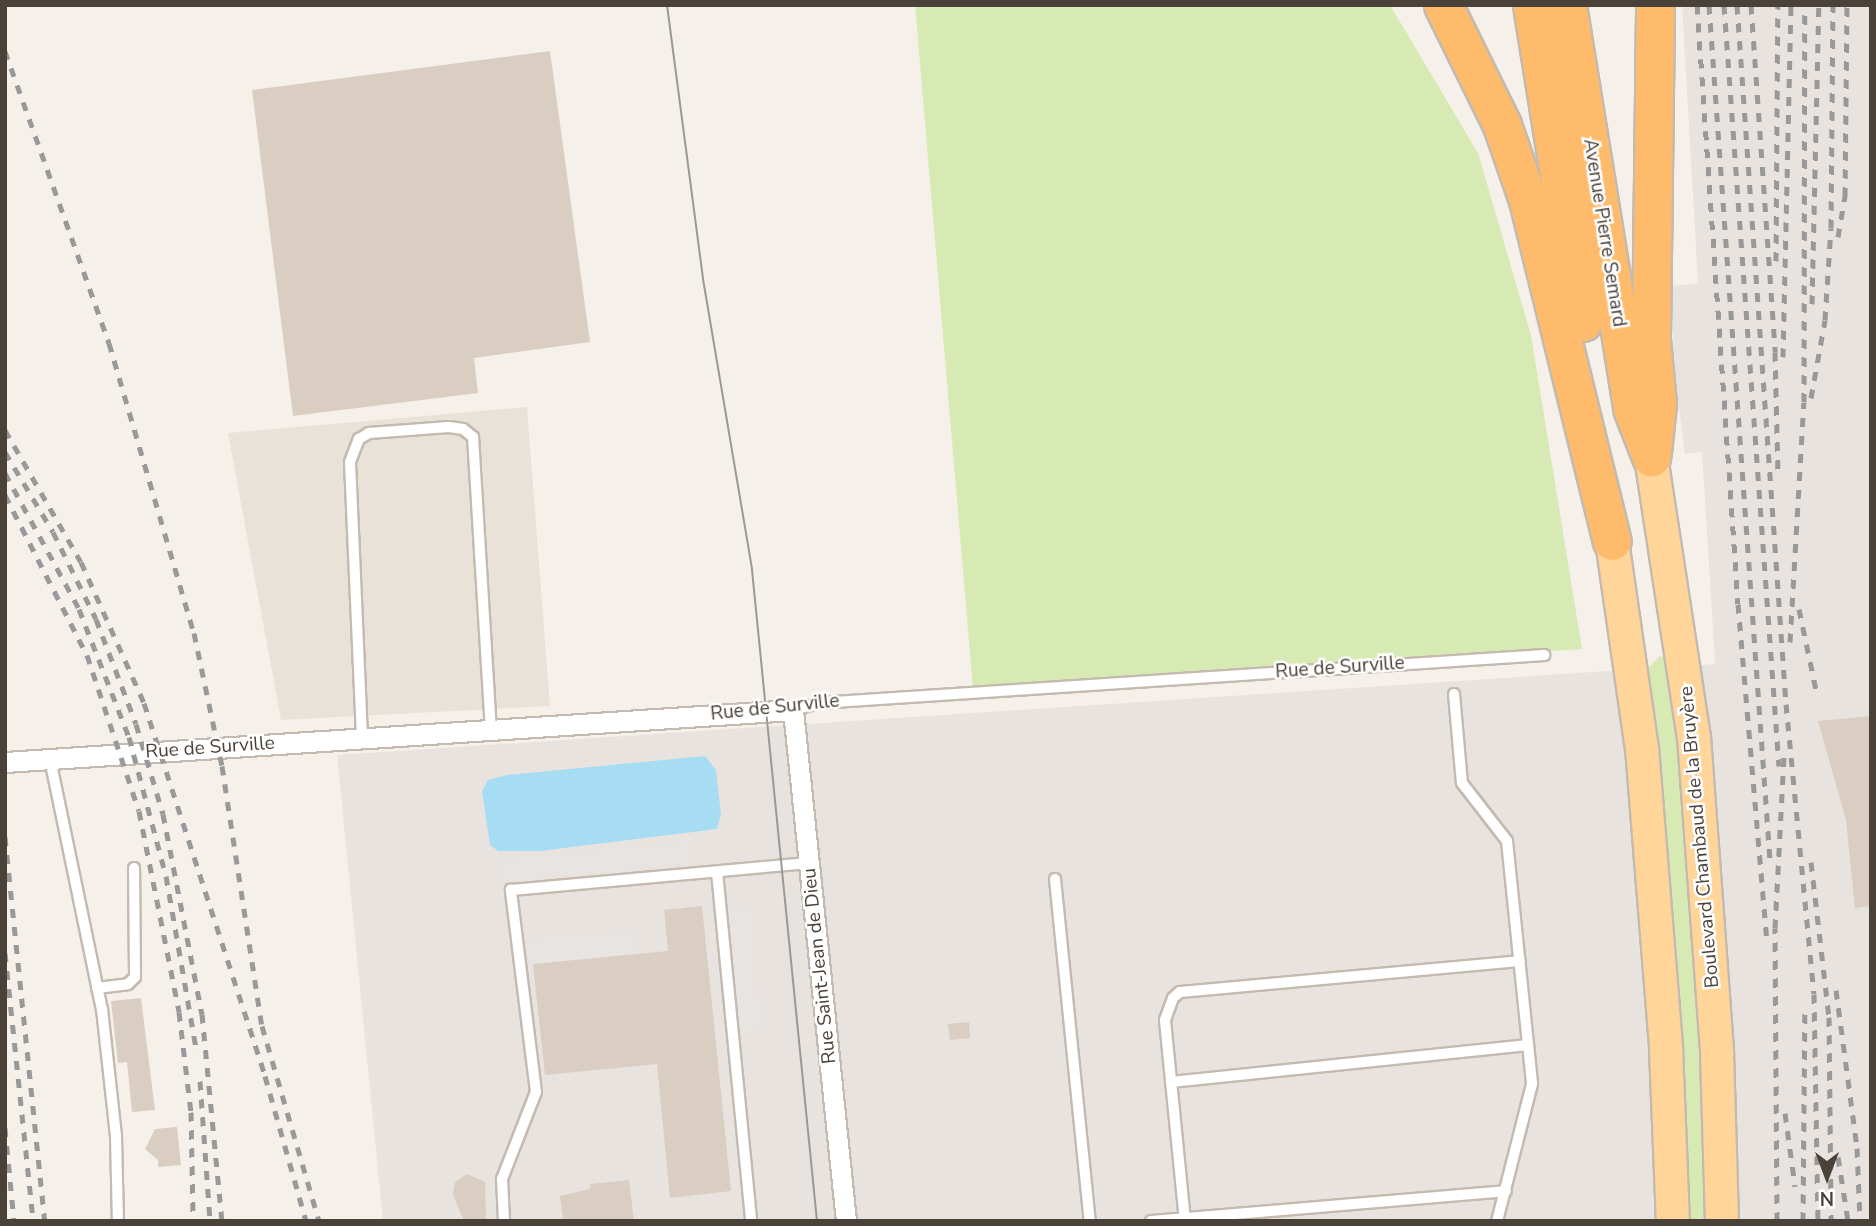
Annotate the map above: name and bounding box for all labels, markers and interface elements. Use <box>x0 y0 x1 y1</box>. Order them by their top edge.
street label: Avenue Pierre Semard <box>1578 137 1630 329</box>
street label: Rue de Surville <box>1275 652 1405 684</box>
street label: Boulevard Chambaud de la Bruyère <box>1675 685 1725 989</box>
street label: Rue de Surville <box>709 690 841 726</box>
street label: Rue de Surville <box>145 732 275 764</box>
street label: Rue Saint-Jean de Dieu <box>798 867 842 1065</box>
north arrow <box>1792 1142 1862 1212</box>
text: N <box>1820 1185 1834 1211</box>

